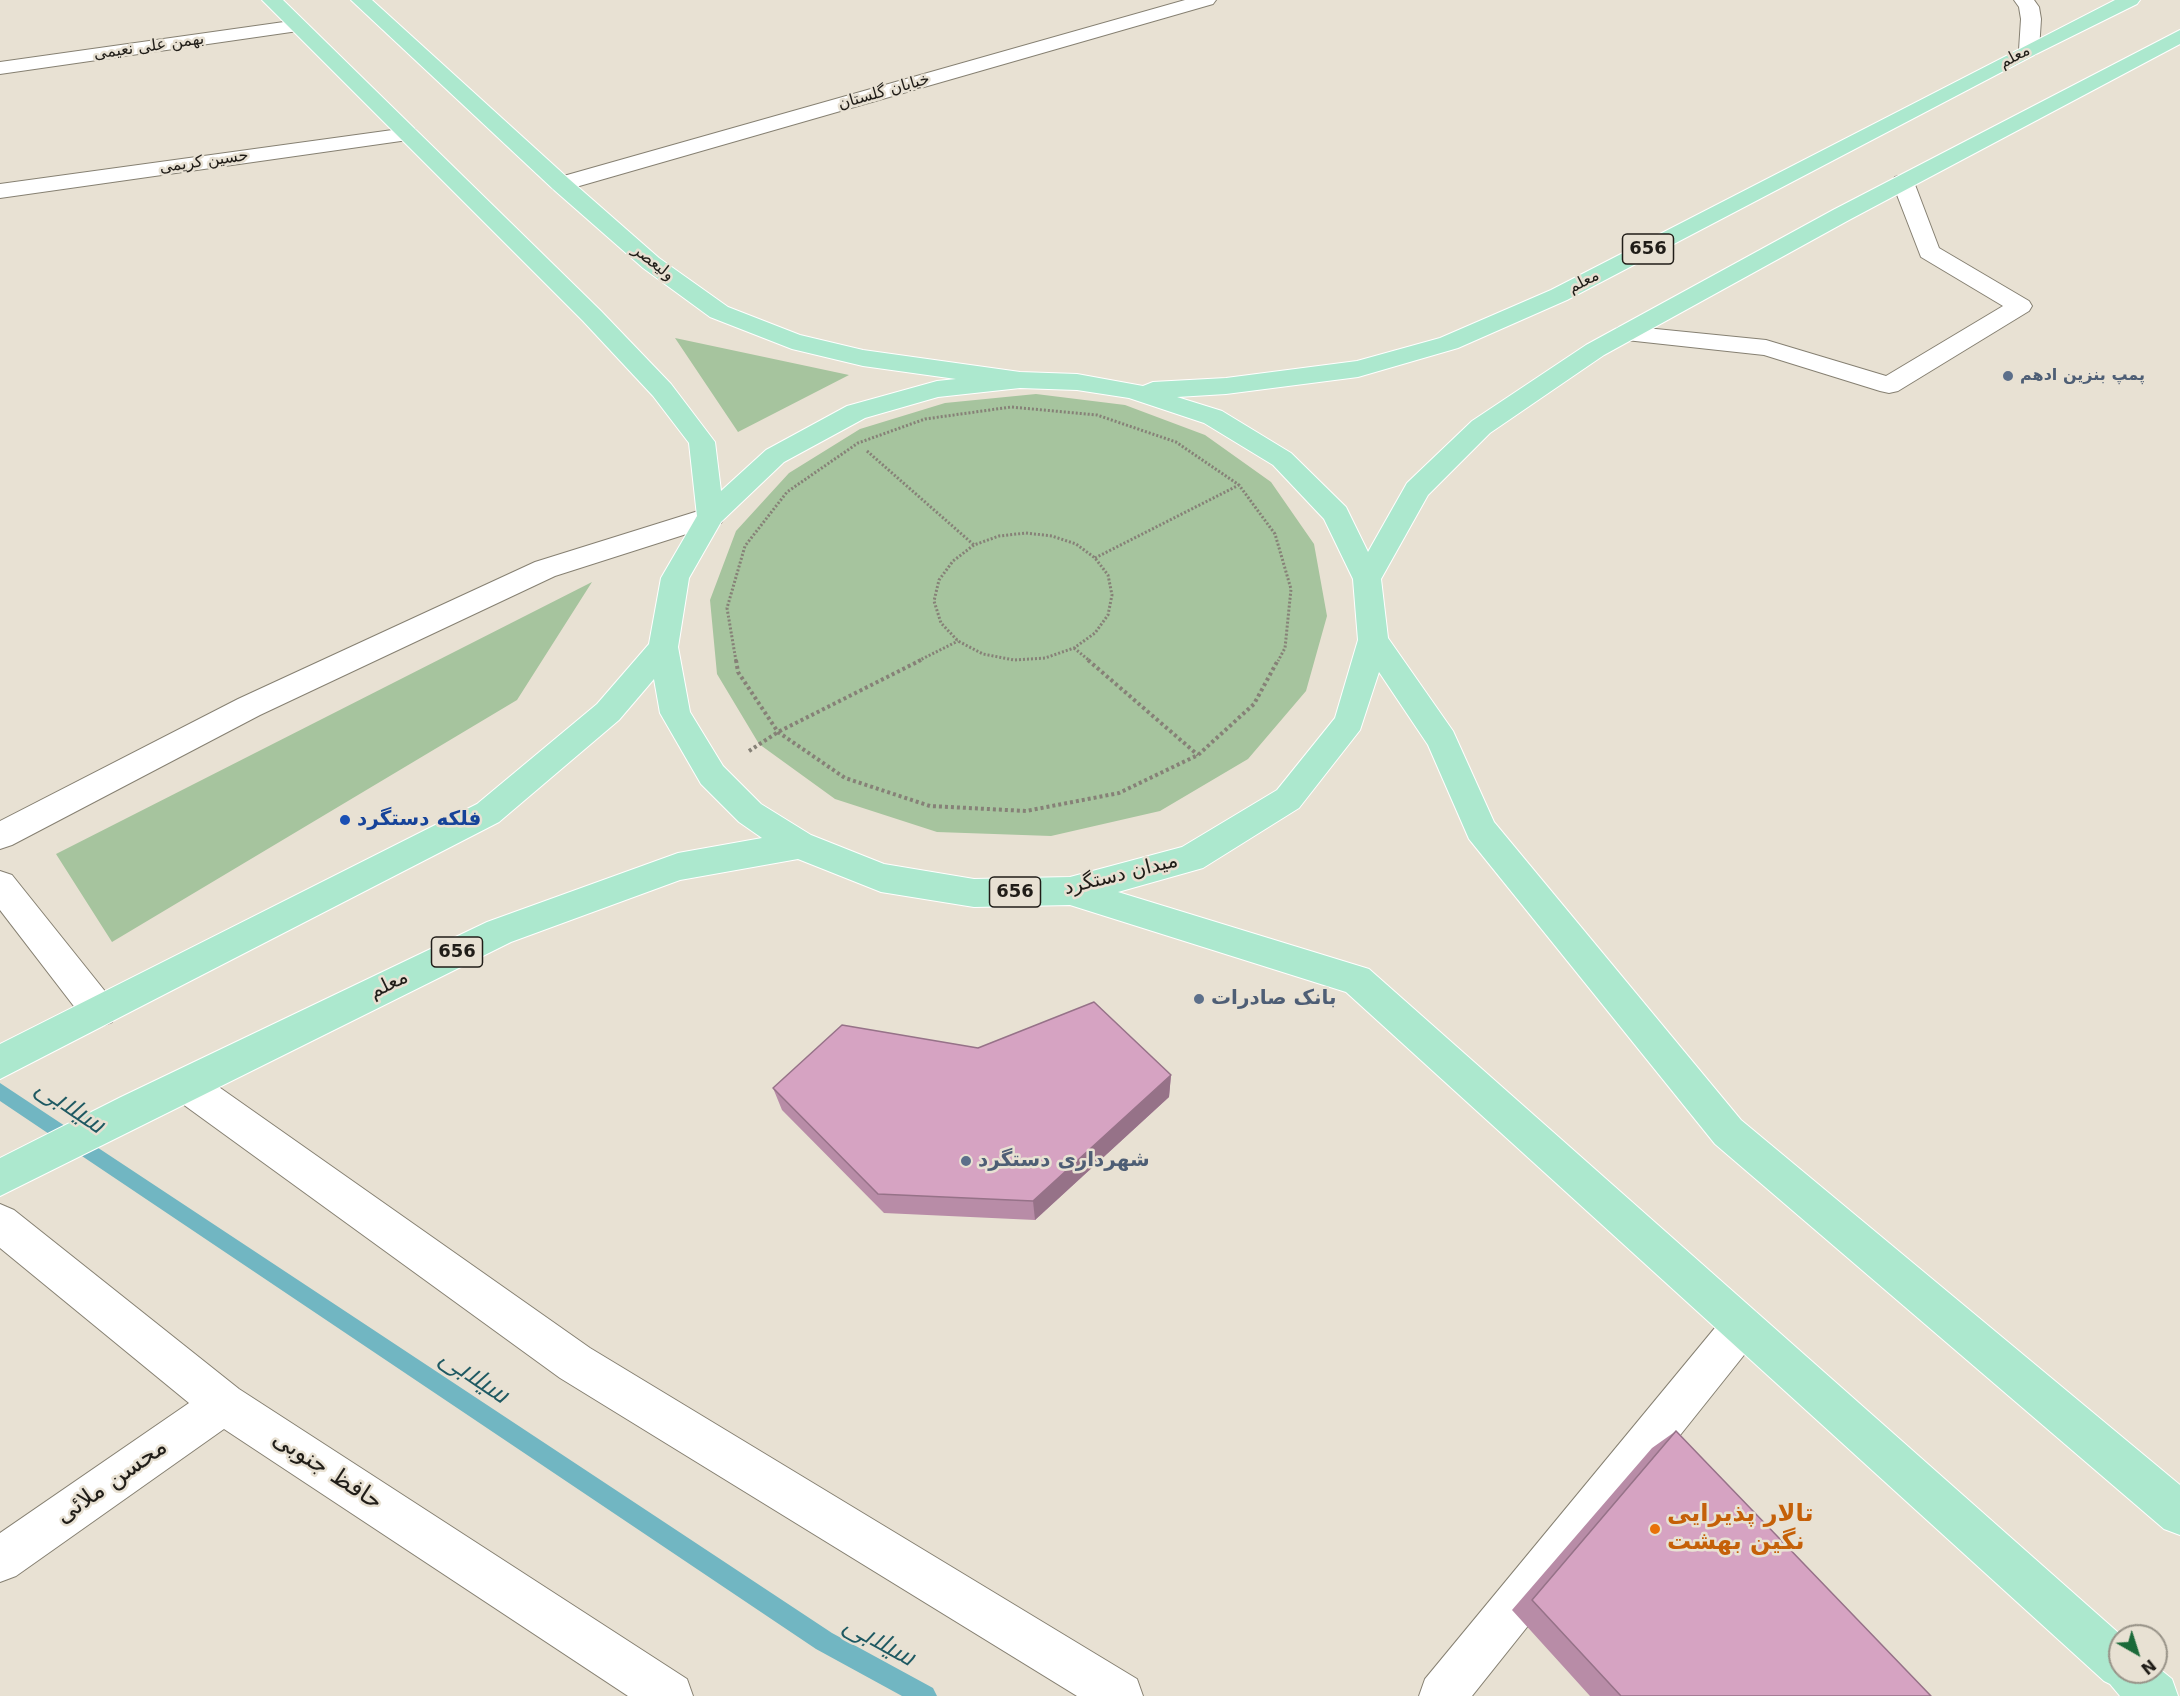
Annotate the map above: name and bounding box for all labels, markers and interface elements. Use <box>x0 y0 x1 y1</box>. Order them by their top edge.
street label: بهمن علی نعیمی <box>93 30 205 64</box>
street label: معلم <box>1996 41 2034 73</box>
street label: خیابان گلستان <box>836 70 932 114</box>
street label: حسین کریمی <box>158 146 250 178</box>
road number: 656 <box>1622 234 1674 264</box>
street label: ولیعصر <box>628 241 678 285</box>
street label: معلم <box>1565 266 1603 298</box>
place label: پمپ بنزین ادهم <box>2020 366 2145 386</box>
marker: پمپ بنزین ادهم <box>2001 369 2015 383</box>
place label: فلکه دستگرد <box>357 808 481 832</box>
marker: فلکه دستگرد <box>338 813 352 827</box>
street label: میدان دستگرد <box>1062 849 1180 901</box>
road number: 656 <box>990 877 1040 907</box>
road number: 656 <box>432 937 482 967</box>
street label: معلم <box>366 965 412 1005</box>
place label: بانک صادرات <box>1211 987 1337 1011</box>
marker: بانک صادرات <box>1192 992 1206 1006</box>
water label: سیلابی <box>30 1073 110 1141</box>
place label: شهرداری دستگرد <box>978 1149 1150 1173</box>
marker: شهرداری دستگرد <box>959 1154 973 1168</box>
water label: سیلابی <box>434 1343 514 1411</box>
street label: حافظ جنوبی <box>267 1425 387 1517</box>
street label: محسن ملائی <box>51 1433 173 1531</box>
place label: تالار پذیرایی نگین بهشت <box>1667 1501 1813 1557</box>
marker: تالار پذیرایی نگین بهشت <box>1648 1522 1662 1536</box>
water label: سیلابی <box>838 1610 920 1674</box>
north arrow <box>2108 1624 2168 1684</box>
text: N <box>2137 1655 2160 1678</box>

